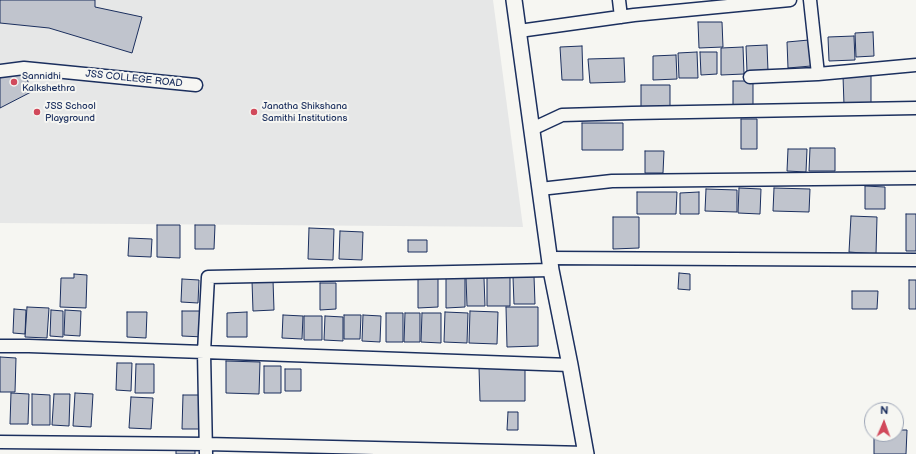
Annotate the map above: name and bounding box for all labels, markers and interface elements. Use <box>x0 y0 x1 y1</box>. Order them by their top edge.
street label: JSS COLLEGE ROAD <box>85 68 183 90</box>
place label: Sannidhi Kalkshethra <box>22 70 75 94</box>
marker: Sannidhi Kalkshethra <box>9 77 19 87</box>
place label: JSS School Playground <box>45 100 96 124</box>
place label: Janatha Shikshana Samithi Institutions <box>262 100 347 124</box>
marker: JSS School Playground <box>32 107 42 117</box>
marker: Janatha Shikshana Samithi Institutions <box>249 107 259 117</box>
north arrow <box>864 402 904 442</box>
text: N <box>880 404 889 417</box>

